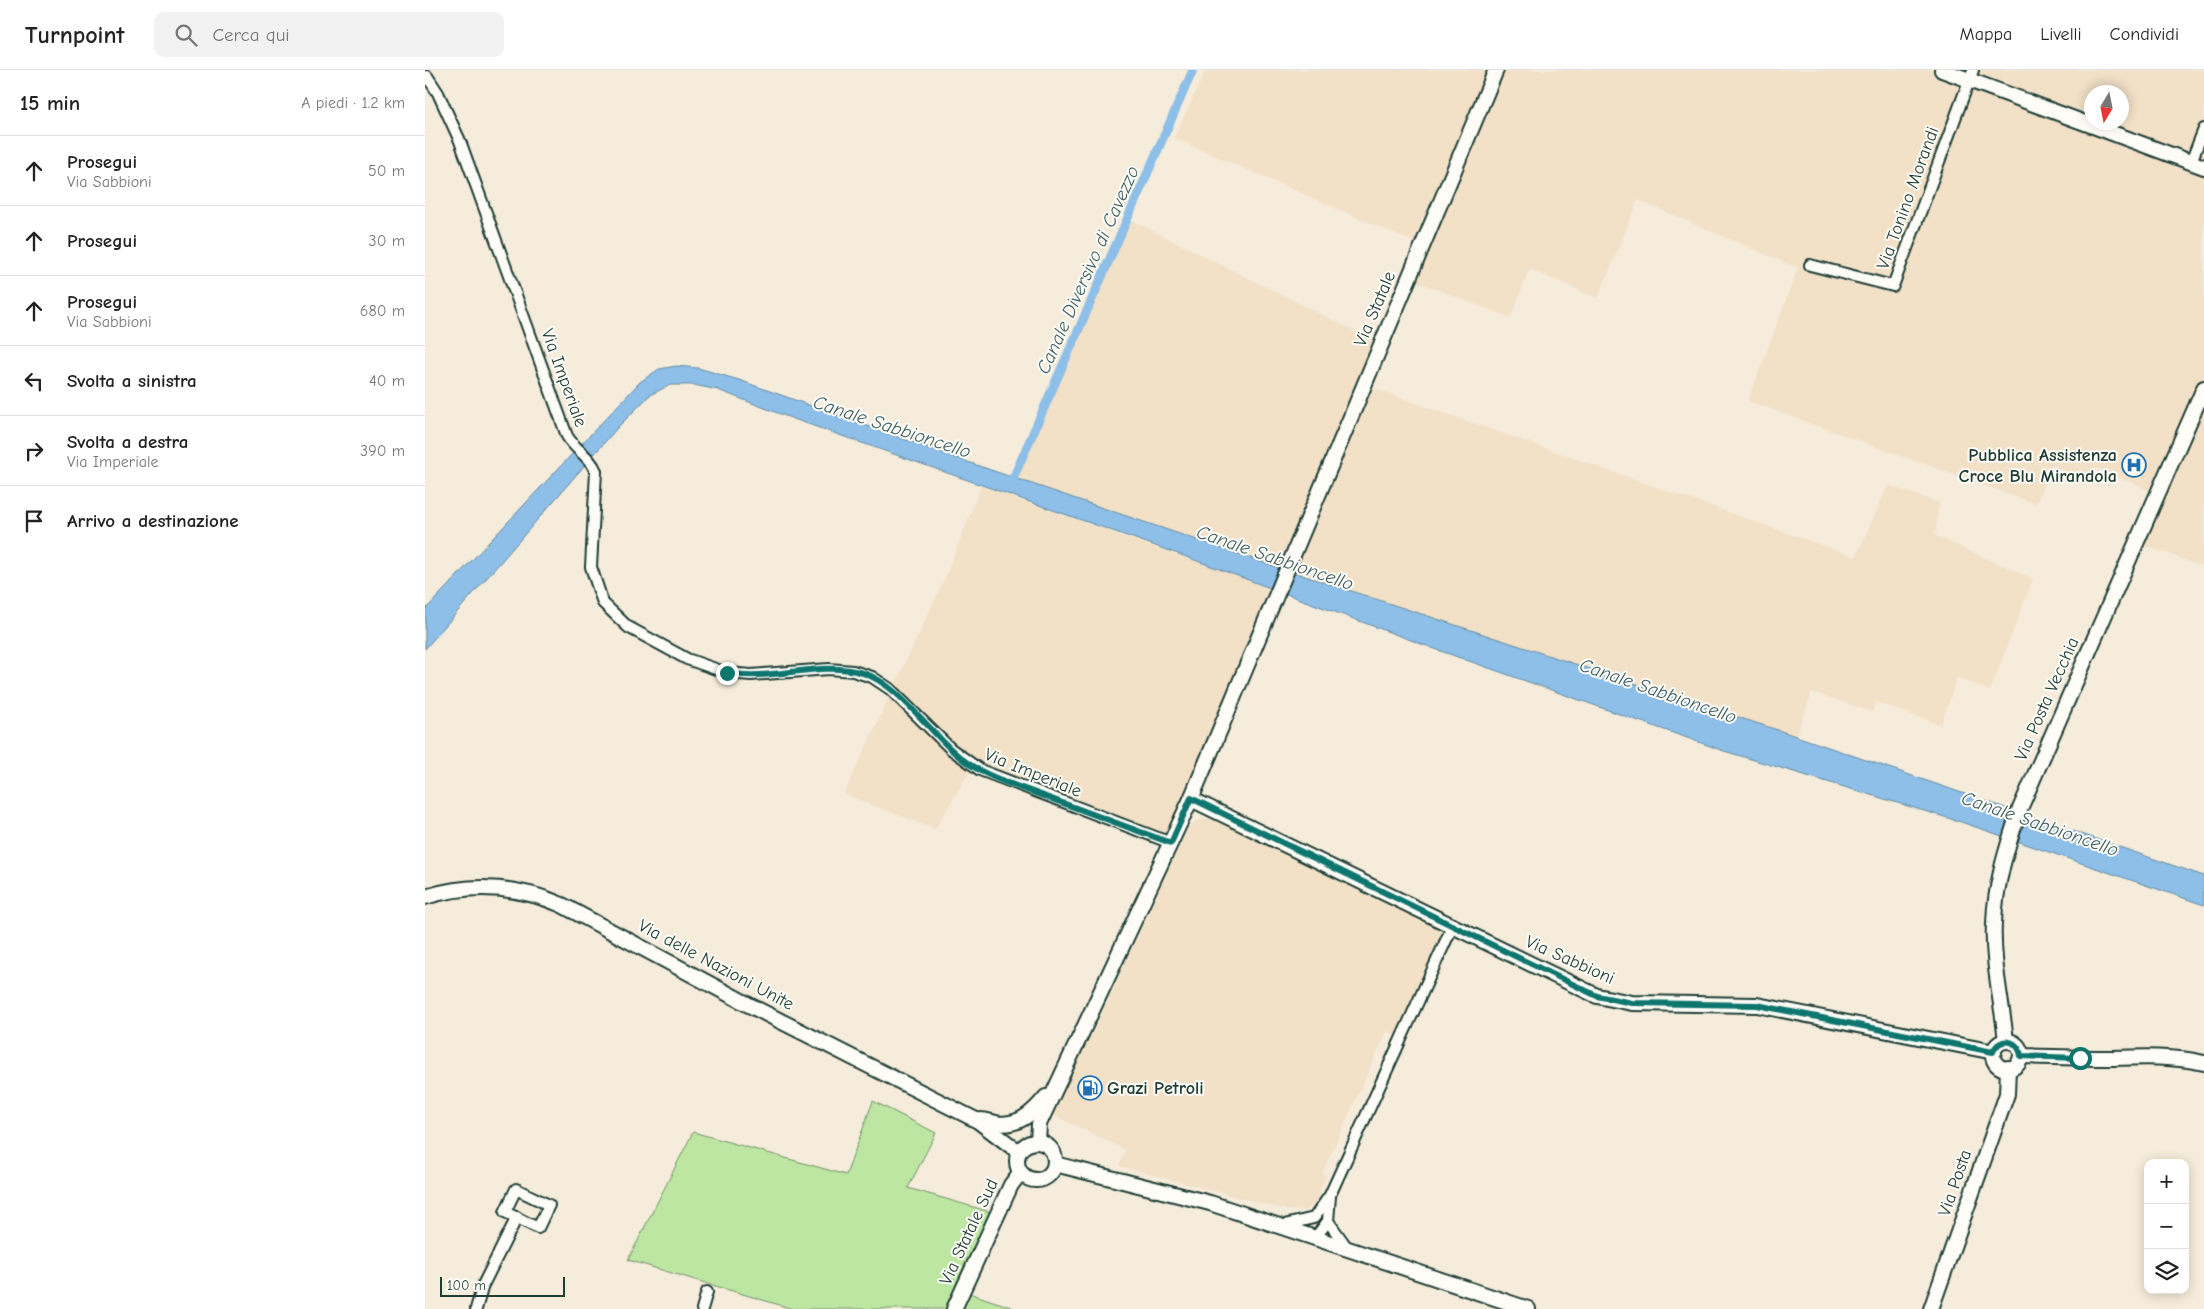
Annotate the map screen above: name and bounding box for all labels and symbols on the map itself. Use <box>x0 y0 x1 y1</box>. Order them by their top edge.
north arrow <box>2084 85 2129 130</box>
street label: Via Tonino Morandi <box>1872 124 1944 272</box>
water label: Canale Diversivo di Cavezzo <box>1032 163 1144 377</box>
street label: Via Statale <box>1350 268 1400 350</box>
street label: Via Imperiale <box>537 326 591 430</box>
water label: Canale Sabbioncello <box>810 391 974 463</box>
place label: Pubblica Assistenza Croce Blu Mirandola <box>1959 445 2117 487</box>
hospital icon: Pubblica Assistenza Croce Blu Mirandola <box>2121 452 2147 478</box>
water label: Canale Sabbioncello <box>1194 521 1356 595</box>
street label: Via Posta Vecchia <box>2010 634 2084 764</box>
water label: Canale Sabbioncello <box>1577 654 1739 728</box>
route end <box>716 662 739 685</box>
street label: Via Imperiale <box>981 744 1085 802</box>
water label: Canale Sabbioncello <box>1959 787 2121 861</box>
street label: Via delle Nazioni Unite <box>635 915 797 1015</box>
street label: Via Sabbioni <box>1522 931 1618 989</box>
route start <box>2069 1047 2092 1070</box>
fuel station icon: Grazi Petroli <box>1077 1075 1103 1101</box>
place label: Grazi Petroli <box>1107 1078 1204 1099</box>
street label: Via Posta <box>1934 1147 1976 1219</box>
street label: Via Statale Sud <box>935 1176 1003 1288</box>
scale bar <box>440 1274 565 1297</box>

